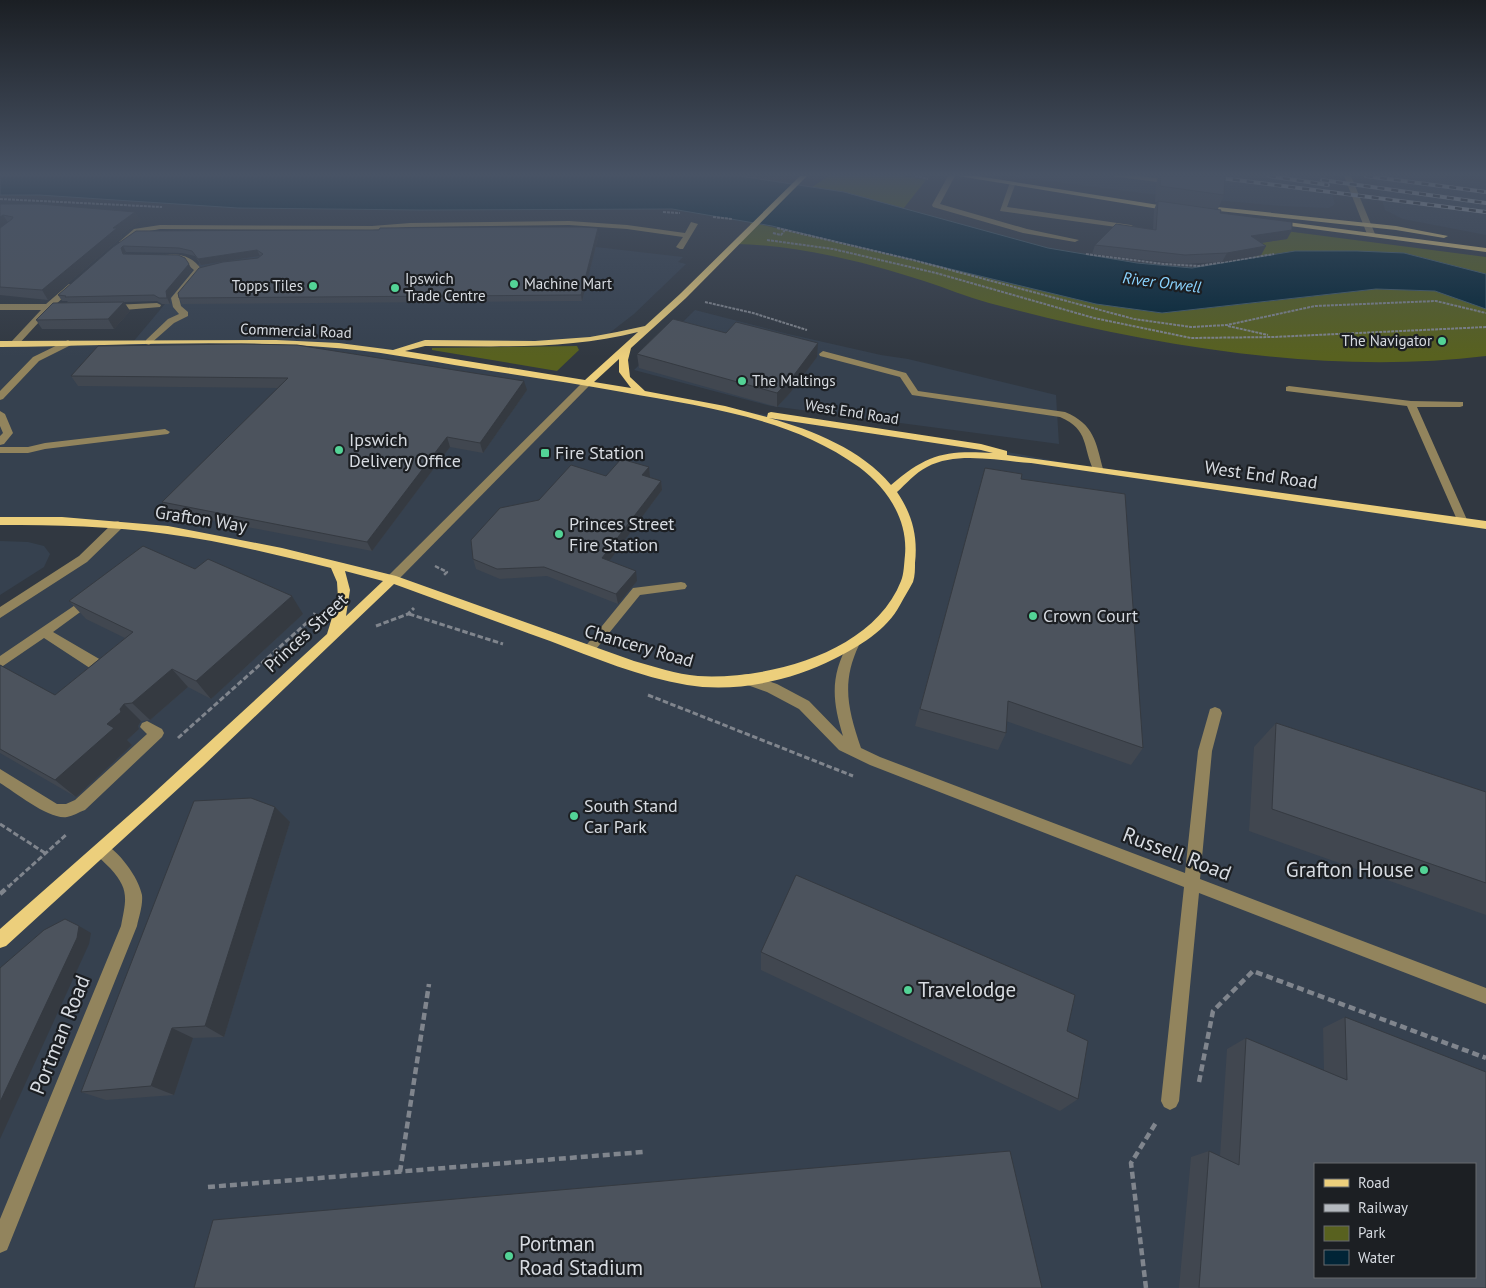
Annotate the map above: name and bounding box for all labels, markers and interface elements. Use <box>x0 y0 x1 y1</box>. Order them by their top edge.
water label: River Orwell <box>1121 267 1203 297</box>
place label: Ipswich Trade Centre <box>405 269 486 305</box>
place label: Machine Mart <box>524 274 612 293</box>
place label: Topps Tiles <box>232 276 303 295</box>
marker: Machine Mart <box>508 278 520 290</box>
marker: Topps Tiles <box>307 280 319 292</box>
marker: Ipswich Trade Centre <box>389 282 401 294</box>
street label: Commercial Road <box>240 319 352 342</box>
place label: The Navigator <box>1342 331 1432 350</box>
marker: The Navigator <box>1436 335 1448 347</box>
place label: The Maltings <box>752 371 836 390</box>
marker: The Maltings <box>736 375 748 387</box>
street label: West End Road <box>804 395 900 428</box>
place label: Ipswich Delivery Office <box>349 428 461 472</box>
place label: Fire Station <box>555 441 644 464</box>
marker: Ipswich Delivery Office <box>333 444 345 456</box>
marker: Fire Station <box>539 447 551 459</box>
street label: West End Road <box>1203 455 1319 494</box>
street label: Grafton Way <box>153 500 249 537</box>
place label: Princes Street Fire Station <box>569 512 674 556</box>
marker: Princes Street Fire Station <box>553 528 565 540</box>
street label: Princes Street <box>259 588 352 677</box>
place label: Crown Court <box>1043 604 1138 627</box>
marker: Crown Court <box>1027 610 1039 622</box>
street label: Chancery Road <box>582 619 696 672</box>
place label: South Stand Car Park <box>584 794 678 838</box>
marker: South Stand Car Park <box>568 810 580 822</box>
street label: Russell Road <box>1119 820 1235 887</box>
place label: Grafton House <box>1286 856 1414 883</box>
marker: Grafton House <box>1418 864 1430 876</box>
street label: Portman Road <box>23 971 96 1098</box>
place label: Travelodge <box>918 976 1016 1003</box>
marker: Travelodge <box>902 984 914 996</box>
legend <box>1314 1163 1476 1278</box>
text: Road <box>1358 1173 1390 1192</box>
text: Railway <box>1358 1198 1408 1217</box>
text: Park <box>1358 1223 1386 1242</box>
place label: Portman Road Stadium <box>519 1230 643 1281</box>
text: Water <box>1358 1248 1395 1267</box>
marker: Portman Road Stadium <box>503 1250 515 1262</box>

